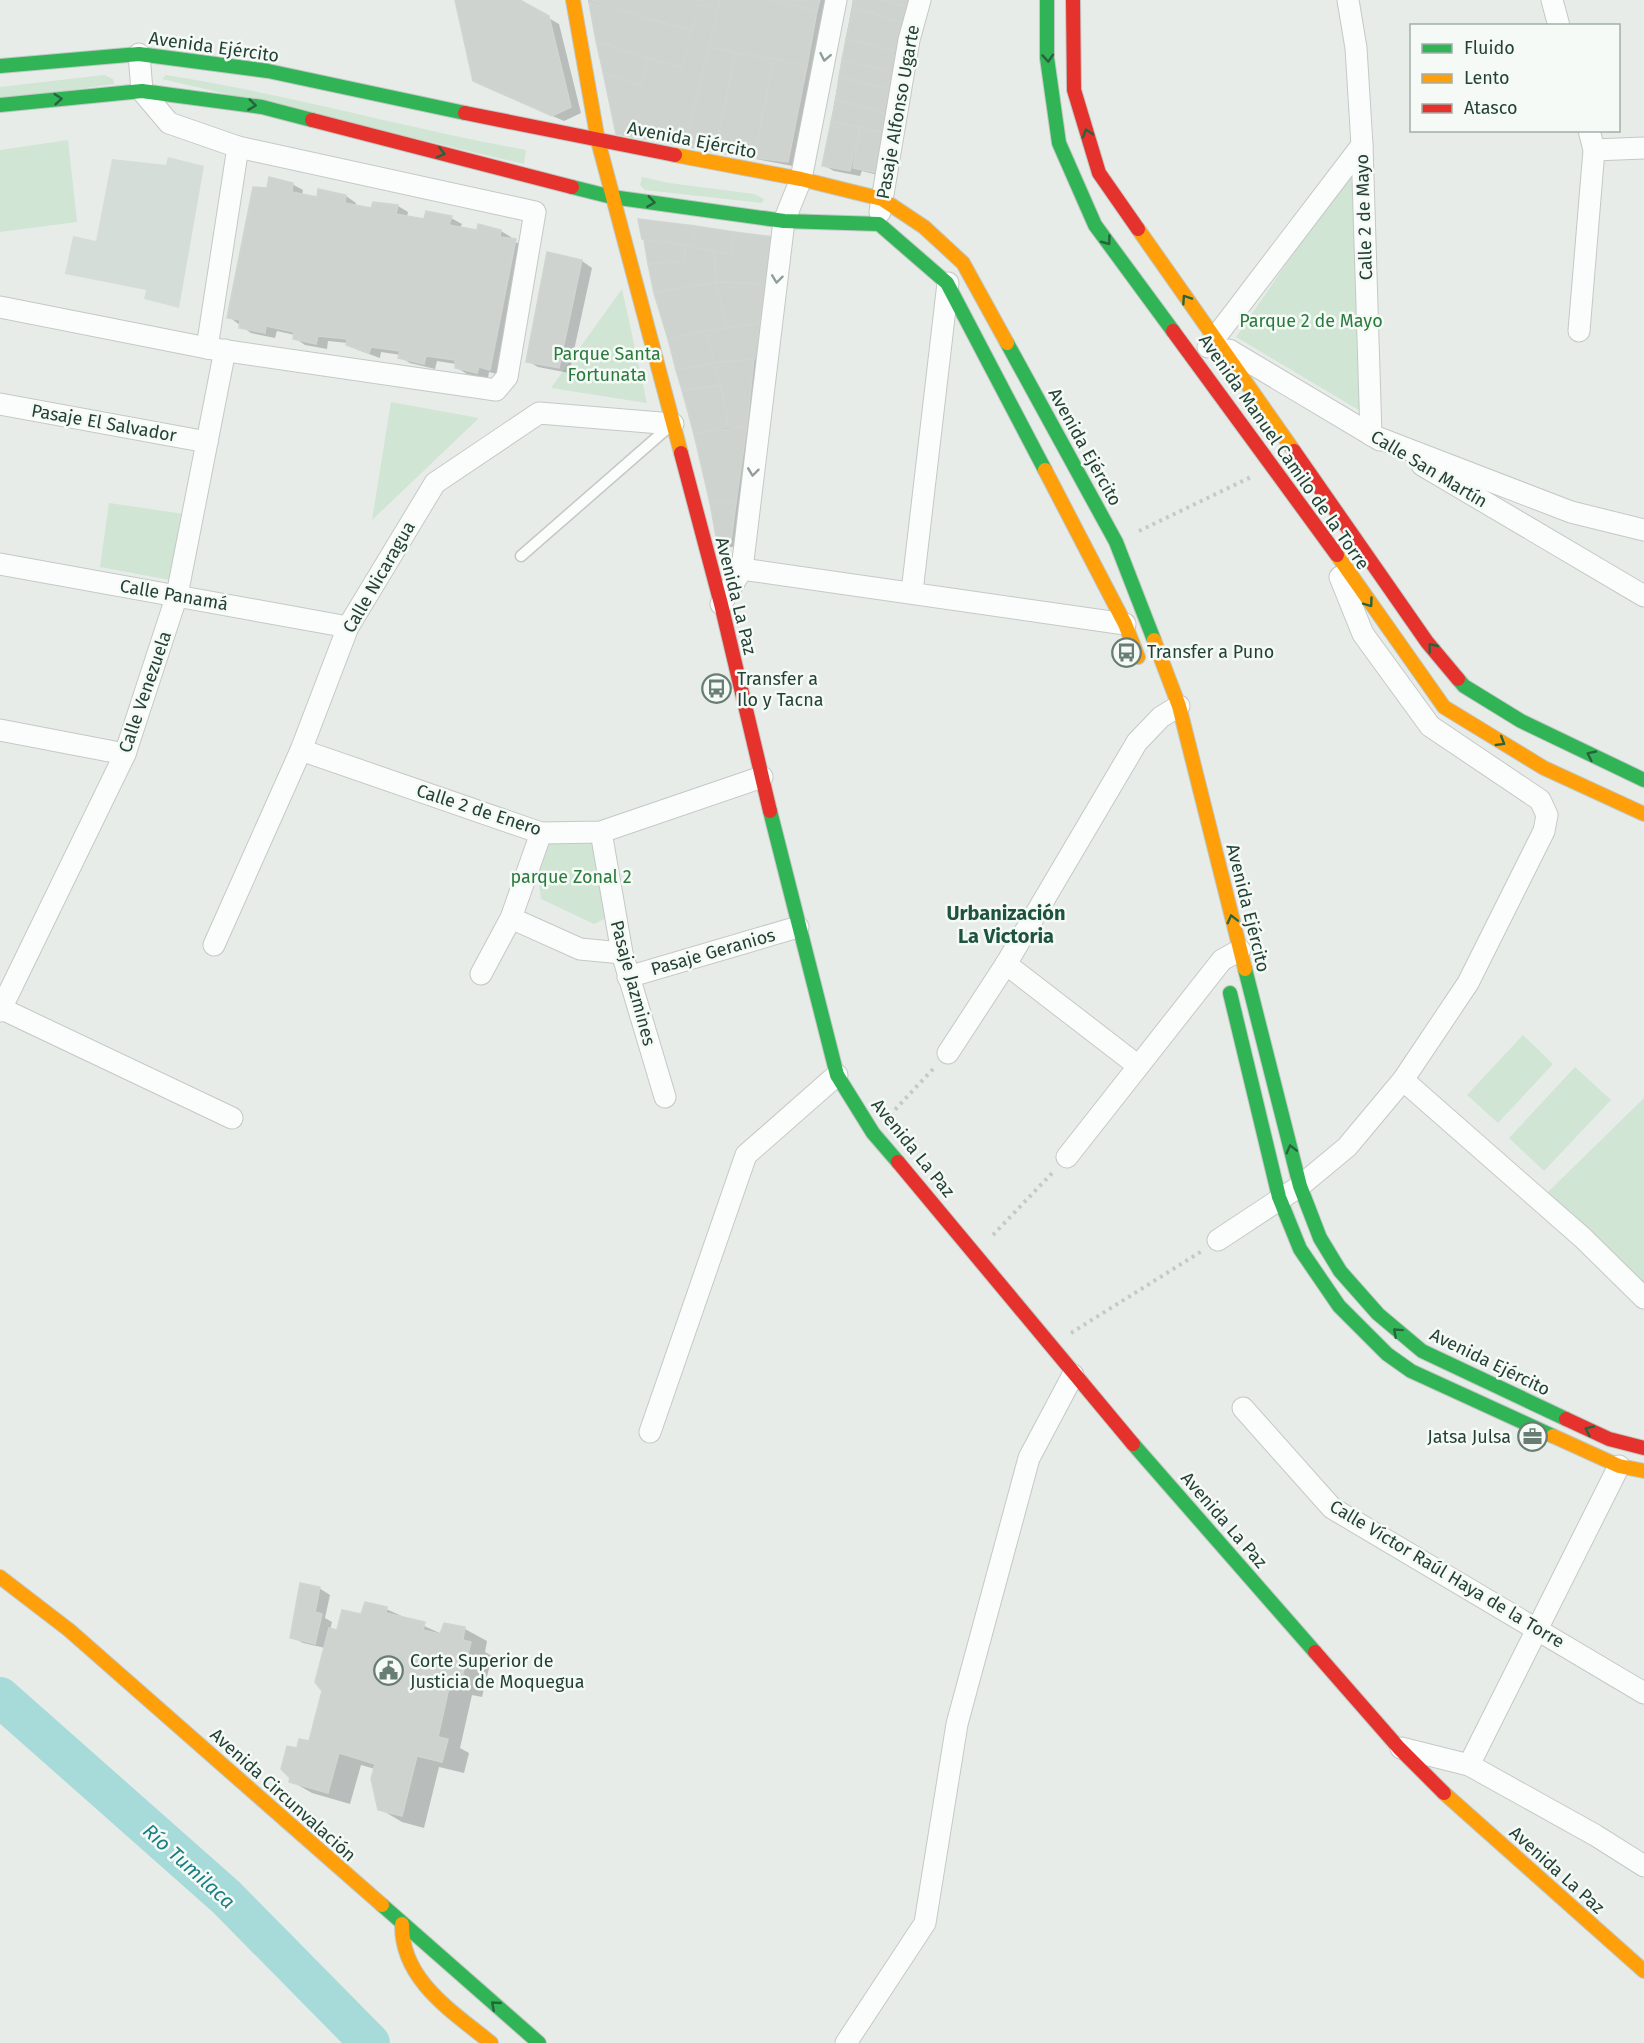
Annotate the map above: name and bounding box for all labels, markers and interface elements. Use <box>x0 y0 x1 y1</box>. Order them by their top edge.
street label: Pasaje Alfonso Ugarte <box>872 23 924 201</box>
legend <box>1410 24 1620 132</box>
street label: Avenida Ejército <box>148 27 280 67</box>
text: Fluido <box>1464 37 1515 59</box>
one-way arrow <box>819 52 832 62</box>
one-way arrow <box>1041 54 1054 63</box>
text: Lento <box>1464 67 1510 89</box>
one-way arrow <box>54 93 63 106</box>
text: Atasco <box>1464 97 1517 119</box>
one-way arrow <box>247 99 257 111</box>
street label: Avenida Ejército <box>626 117 758 163</box>
one-way arrow <box>1082 128 1094 139</box>
one-way arrow <box>436 145 446 158</box>
street label: Calle 2 de Mayo <box>1351 153 1377 281</box>
one-way arrow <box>646 196 656 208</box>
one-way arrow <box>1100 234 1111 245</box>
one-way arrow <box>771 274 783 283</box>
one-way arrow <box>1182 295 1193 306</box>
park label: Parque 2 de Mayo <box>1239 310 1383 332</box>
street label: Avenida Manuel Camilo de la Torre <box>1194 330 1374 574</box>
park label: Parque Santa Fortunata <box>553 343 661 386</box>
street label: Avenida Ejército <box>1044 384 1126 510</box>
street label: Pasaje El Salvador <box>30 399 178 447</box>
street label: Calle San Martín <box>1367 425 1491 513</box>
one-way arrow <box>747 468 760 477</box>
street label: Calle Nicaragua <box>338 517 420 637</box>
street label: Avenida La Paz <box>711 535 761 657</box>
street label: Calle Panamá <box>118 575 230 615</box>
one-way arrow <box>1362 596 1373 607</box>
street label: Calle Venezuela <box>114 628 176 756</box>
bus stop icon: Transfer a Puno <box>1110 636 1142 668</box>
place label: Transfer a Puno <box>1147 641 1274 663</box>
one-way arrow <box>1428 643 1439 654</box>
place label: Transfer a Ilo y Tacna <box>737 668 824 711</box>
bus stop icon: Transfer a Ilo y Tacna <box>700 673 732 705</box>
one-way arrow <box>1495 734 1505 746</box>
one-way arrow <box>1587 750 1598 762</box>
street label: Calle 2 de Enero <box>414 779 544 841</box>
street label: Avenida Ejército <box>1221 842 1275 974</box>
park label: parque Zonal 2 <box>510 866 632 888</box>
district label: Urbanización La Victoria <box>946 901 1066 948</box>
one-way arrow <box>1227 914 1239 925</box>
street label: Pasaje Jazmines <box>606 918 660 1048</box>
street label: Pasaje Geranios <box>648 924 778 980</box>
street label: Avenida La Paz <box>867 1094 959 1202</box>
one-way arrow <box>1286 1144 1298 1155</box>
street label: Avenida Ejército <box>1426 1323 1554 1401</box>
one-way arrow <box>1393 1328 1404 1339</box>
office icon: Jatsa Julsa <box>1516 1421 1548 1453</box>
place label: Jatsa Julsa <box>1427 1426 1511 1448</box>
one-way arrow <box>1584 1426 1595 1438</box>
street label: Avenida La Paz <box>1176 1467 1272 1573</box>
street label: Calle Víctor Raúl Haya de la Torre <box>1326 1495 1568 1653</box>
place label: Corte Superior de Justicia de Moquegua <box>410 1650 585 1693</box>
public building icon: Corte Superior de Justicia de Moquegua <box>373 1655 405 1687</box>
street label: Avenida Circunvalación <box>206 1724 360 1866</box>
water label: Río Tumilaca <box>138 1819 240 1913</box>
street label: Avenida La Paz <box>1505 1822 1609 1919</box>
one-way arrow <box>491 2001 502 2012</box>

